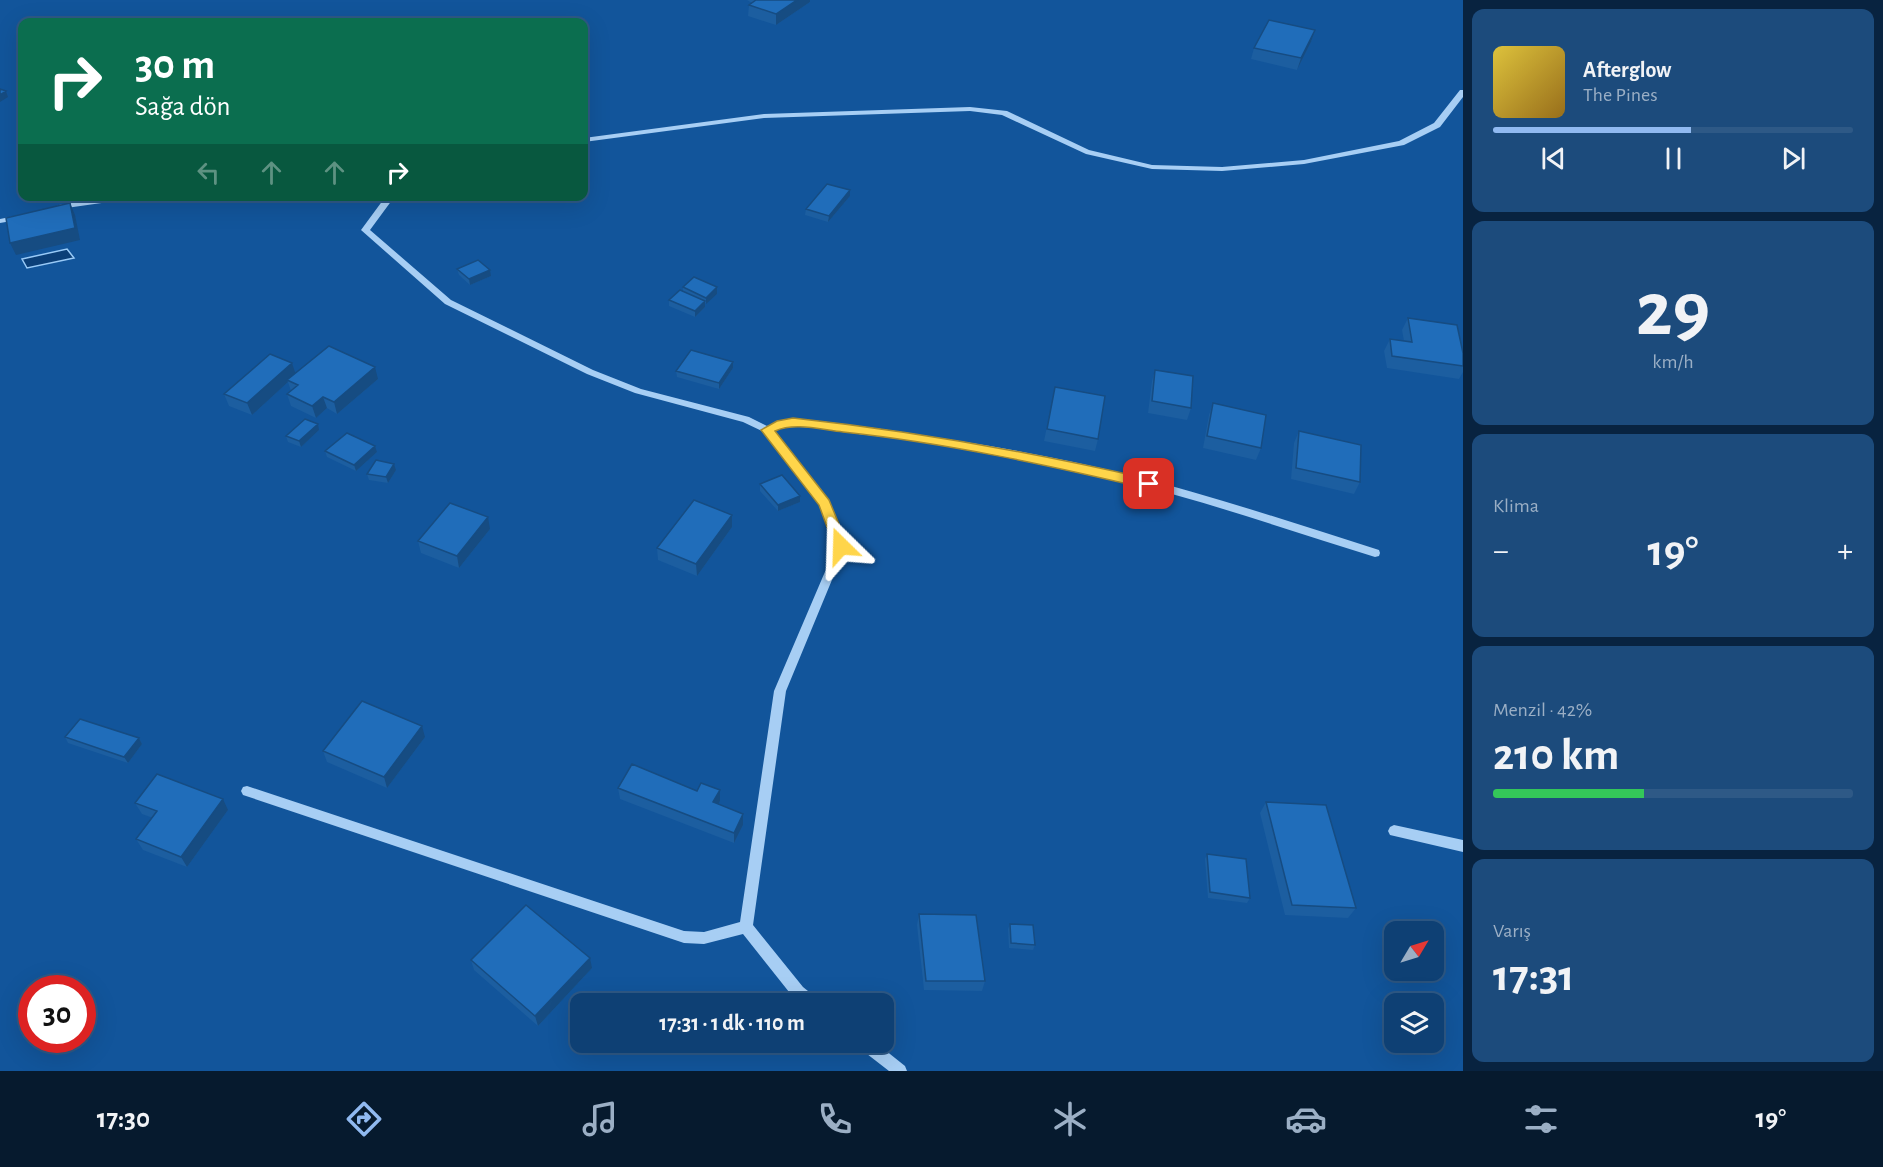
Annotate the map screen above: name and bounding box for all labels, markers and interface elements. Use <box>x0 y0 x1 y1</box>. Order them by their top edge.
icon: right <box>36 42 114 120</box>
text: 30 m <box>135 44 215 86</box>
text: Afterglow <box>1583 59 1671 81</box>
text: The Pines <box>1583 85 1658 105</box>
text: Sağa dön <box>135 93 230 120</box>
icon: previous <box>1537 142 1570 175</box>
icon: pause <box>1657 142 1690 175</box>
icon: next <box>1777 142 1810 175</box>
icon: left <box>192 156 225 189</box>
icon: ahead <box>255 156 288 189</box>
icon: ahead <box>318 156 351 189</box>
icon: right <box>381 156 414 189</box>
text: 29 <box>1636 272 1710 350</box>
text: km/h <box>1652 352 1694 372</box>
pin <box>1123 458 1174 509</box>
icon: arrive <box>1132 467 1165 500</box>
text: Klima <box>1493 496 1539 516</box>
position arrow <box>809 514 873 578</box>
text: 19° <box>1647 529 1699 574</box>
text: − <box>1493 535 1509 568</box>
text: + <box>1837 535 1853 568</box>
text: Menzil · 42% <box>1493 700 1592 720</box>
text: 210 km <box>1493 733 1619 778</box>
north arrow <box>1384 921 1444 981</box>
map controls <box>1384 921 1444 1053</box>
text: Varış <box>1493 921 1531 941</box>
text: 17:31 <box>1493 954 1575 999</box>
speed limit sign: 30 <box>18 975 96 1053</box>
button: layers <box>1384 993 1444 1053</box>
text: 17:31 · 1 dk · 110 m <box>659 1012 805 1034</box>
icon: directions <box>343 1098 385 1140</box>
icon: music <box>579 1098 621 1140</box>
icon: phone <box>814 1098 856 1140</box>
icon: climate <box>1049 1098 1091 1140</box>
icon: car <box>1285 1098 1327 1140</box>
icon: filters <box>1520 1098 1562 1140</box>
text: 17:30 <box>97 1105 150 1132</box>
text: 19° <box>1756 1105 1786 1132</box>

